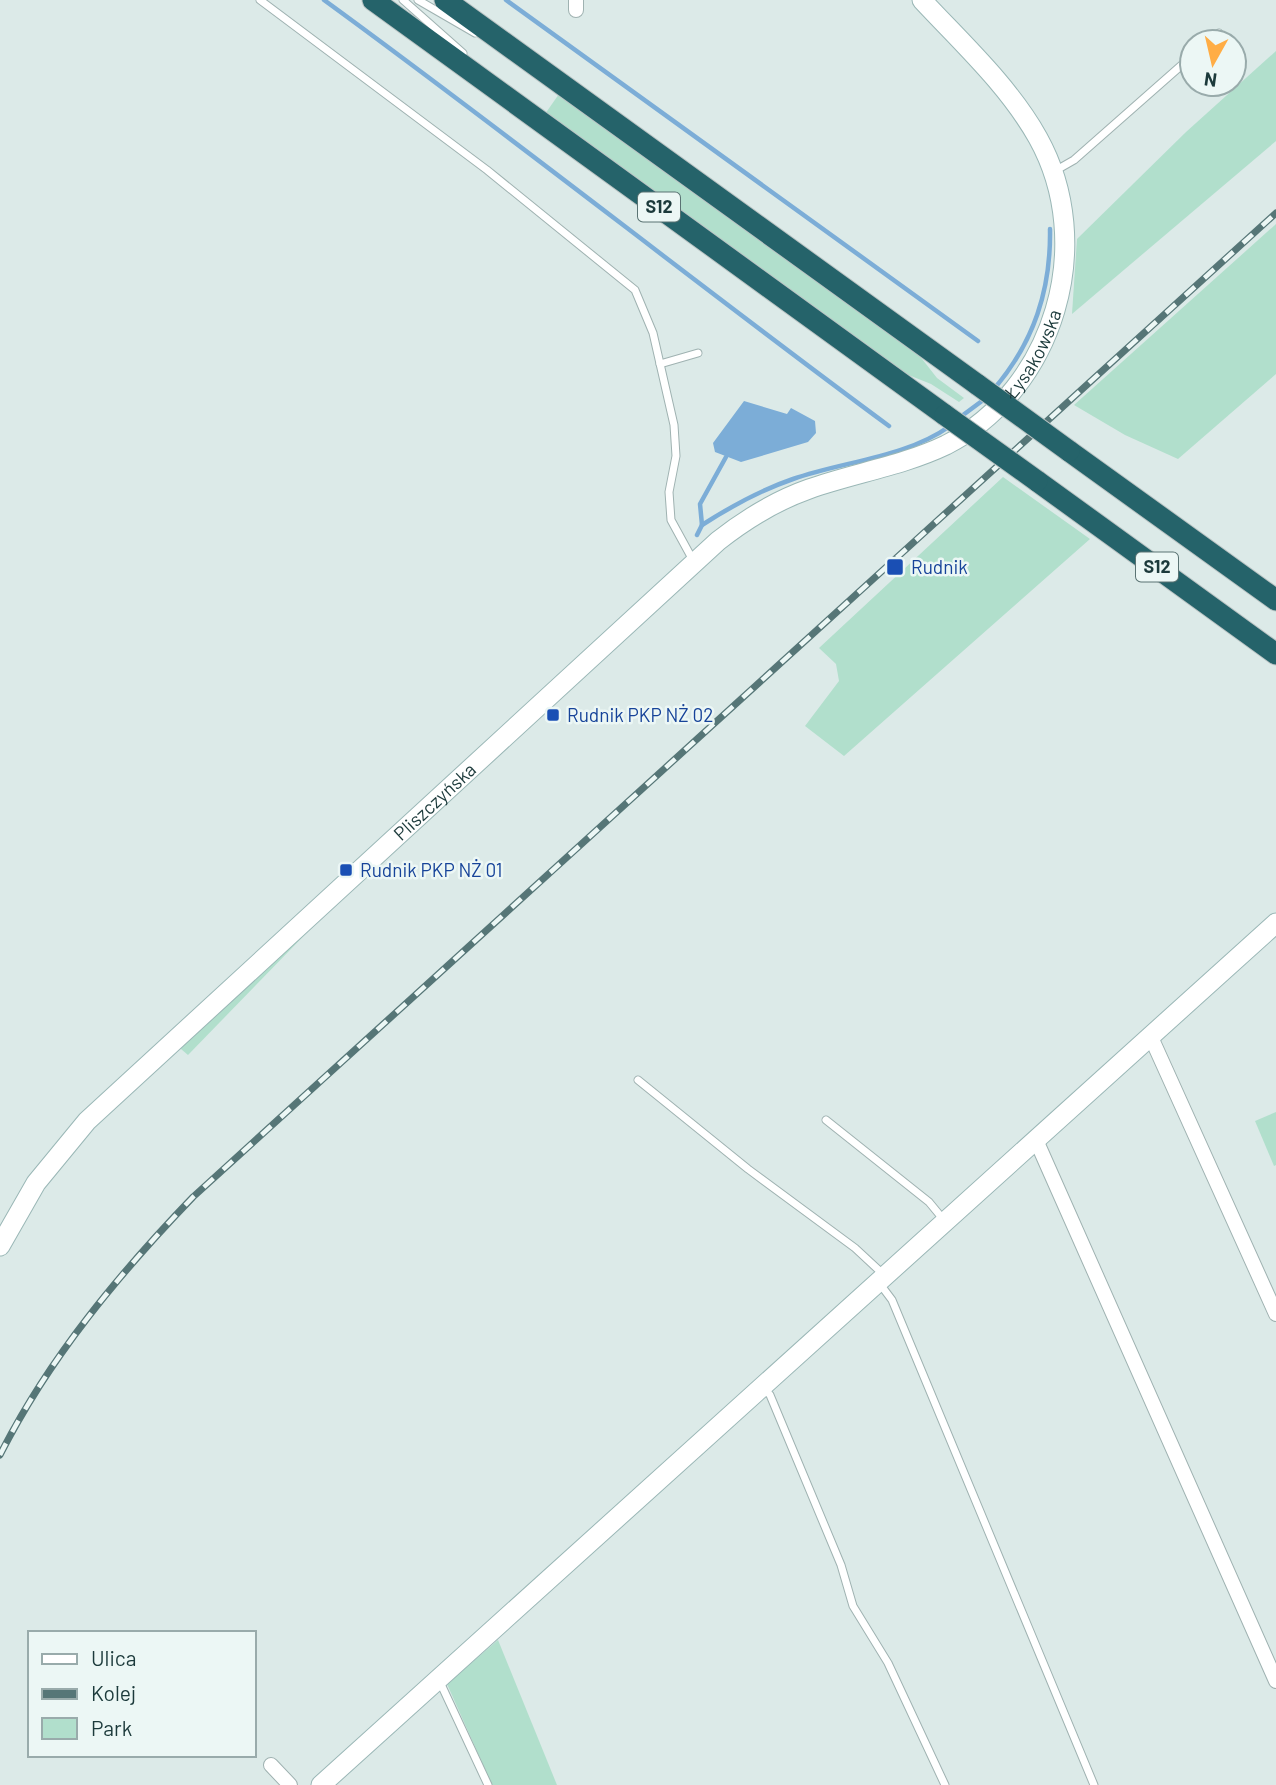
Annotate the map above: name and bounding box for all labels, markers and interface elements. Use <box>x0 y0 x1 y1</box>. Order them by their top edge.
north arrow <box>1178 28 1248 98</box>
text: N <box>1203 68 1218 93</box>
road number: S12 <box>638 192 680 222</box>
street label: Łysakowska <box>998 307 1066 404</box>
road number: S12 <box>1136 552 1178 582</box>
place label: Rudnik <box>911 555 968 578</box>
marker: Rudnik <box>885 557 905 577</box>
place label: Rudnik PKP NŻ 02 <box>567 703 714 726</box>
marker: Rudnik PKP NŻ 02 <box>545 707 561 723</box>
street label: Pliszczyńska <box>388 758 480 845</box>
place label: Rudnik PKP NŻ 01 <box>360 858 502 881</box>
marker: Rudnik PKP NŻ 01 <box>338 862 354 878</box>
legend <box>28 1631 256 1757</box>
text: Ulica <box>91 1645 136 1670</box>
text: Kolej <box>91 1680 136 1705</box>
text: Park <box>91 1715 132 1740</box>

